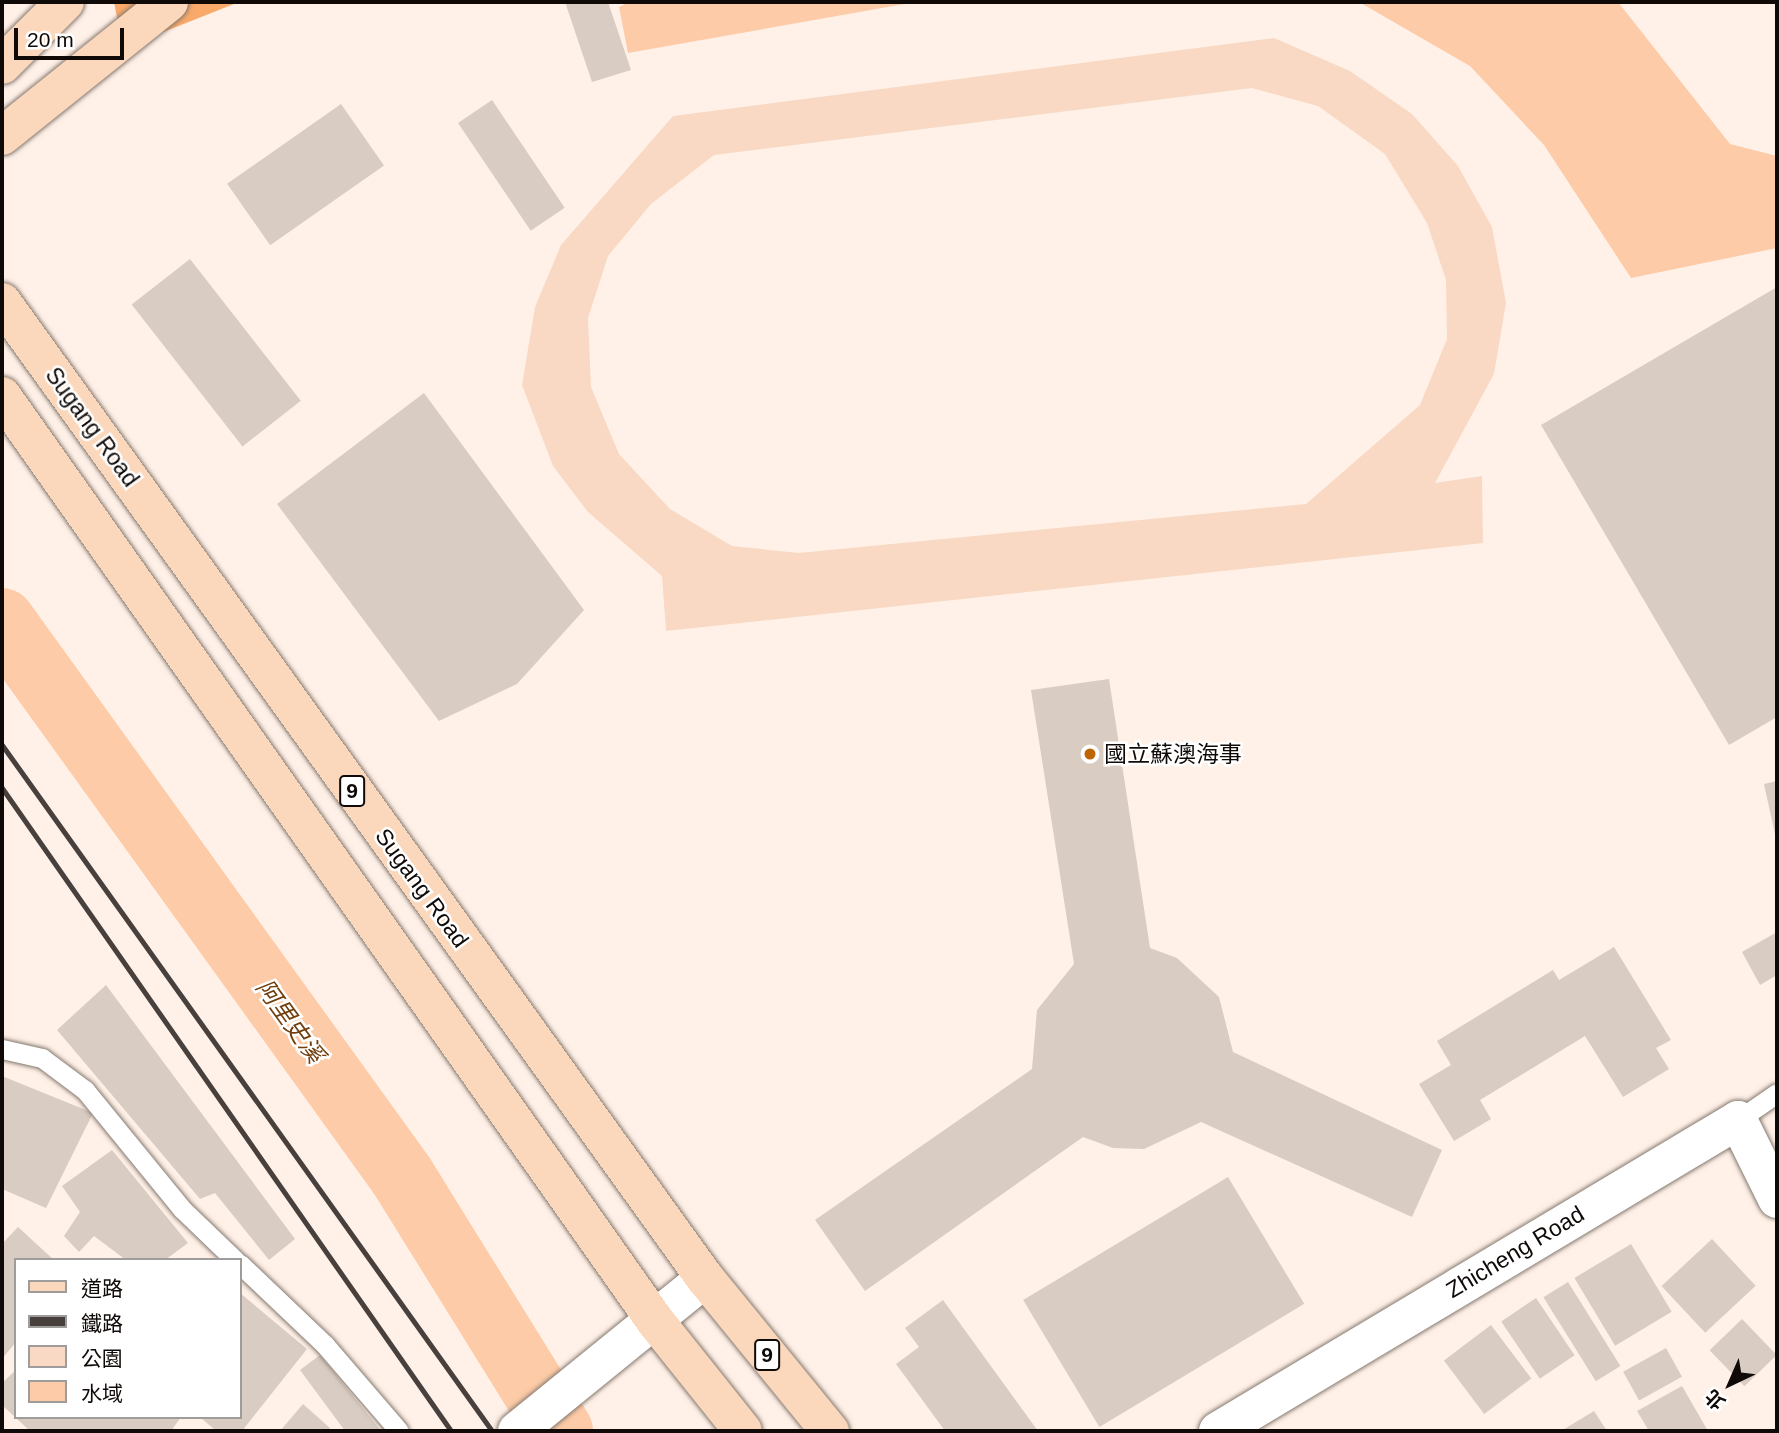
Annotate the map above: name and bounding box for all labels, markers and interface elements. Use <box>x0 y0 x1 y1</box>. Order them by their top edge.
scale bar <box>18 14 128 58</box>
text: 20 m <box>27 28 74 51</box>
street label: Sugang Road <box>39 362 145 492</box>
place label: 國立蘇澳海事 <box>1104 740 1242 768</box>
marker: 國立蘇澳海事 <box>1082 746 1098 762</box>
road number: 9 <box>338 774 366 808</box>
street label: Sugang Road <box>369 823 475 953</box>
water label: 阿里史溪 <box>250 974 330 1068</box>
street label: Zhicheng Road <box>1441 1200 1589 1304</box>
legend <box>14 1258 242 1419</box>
text: 道路 <box>81 1277 123 1300</box>
text: 鐵路 <box>81 1312 123 1335</box>
road number: 9 <box>753 1338 781 1372</box>
text: 公園 <box>81 1347 123 1370</box>
north arrow <box>1695 1349 1765 1419</box>
text: 水域 <box>81 1382 123 1405</box>
text: 北 <box>1701 1385 1729 1414</box>

